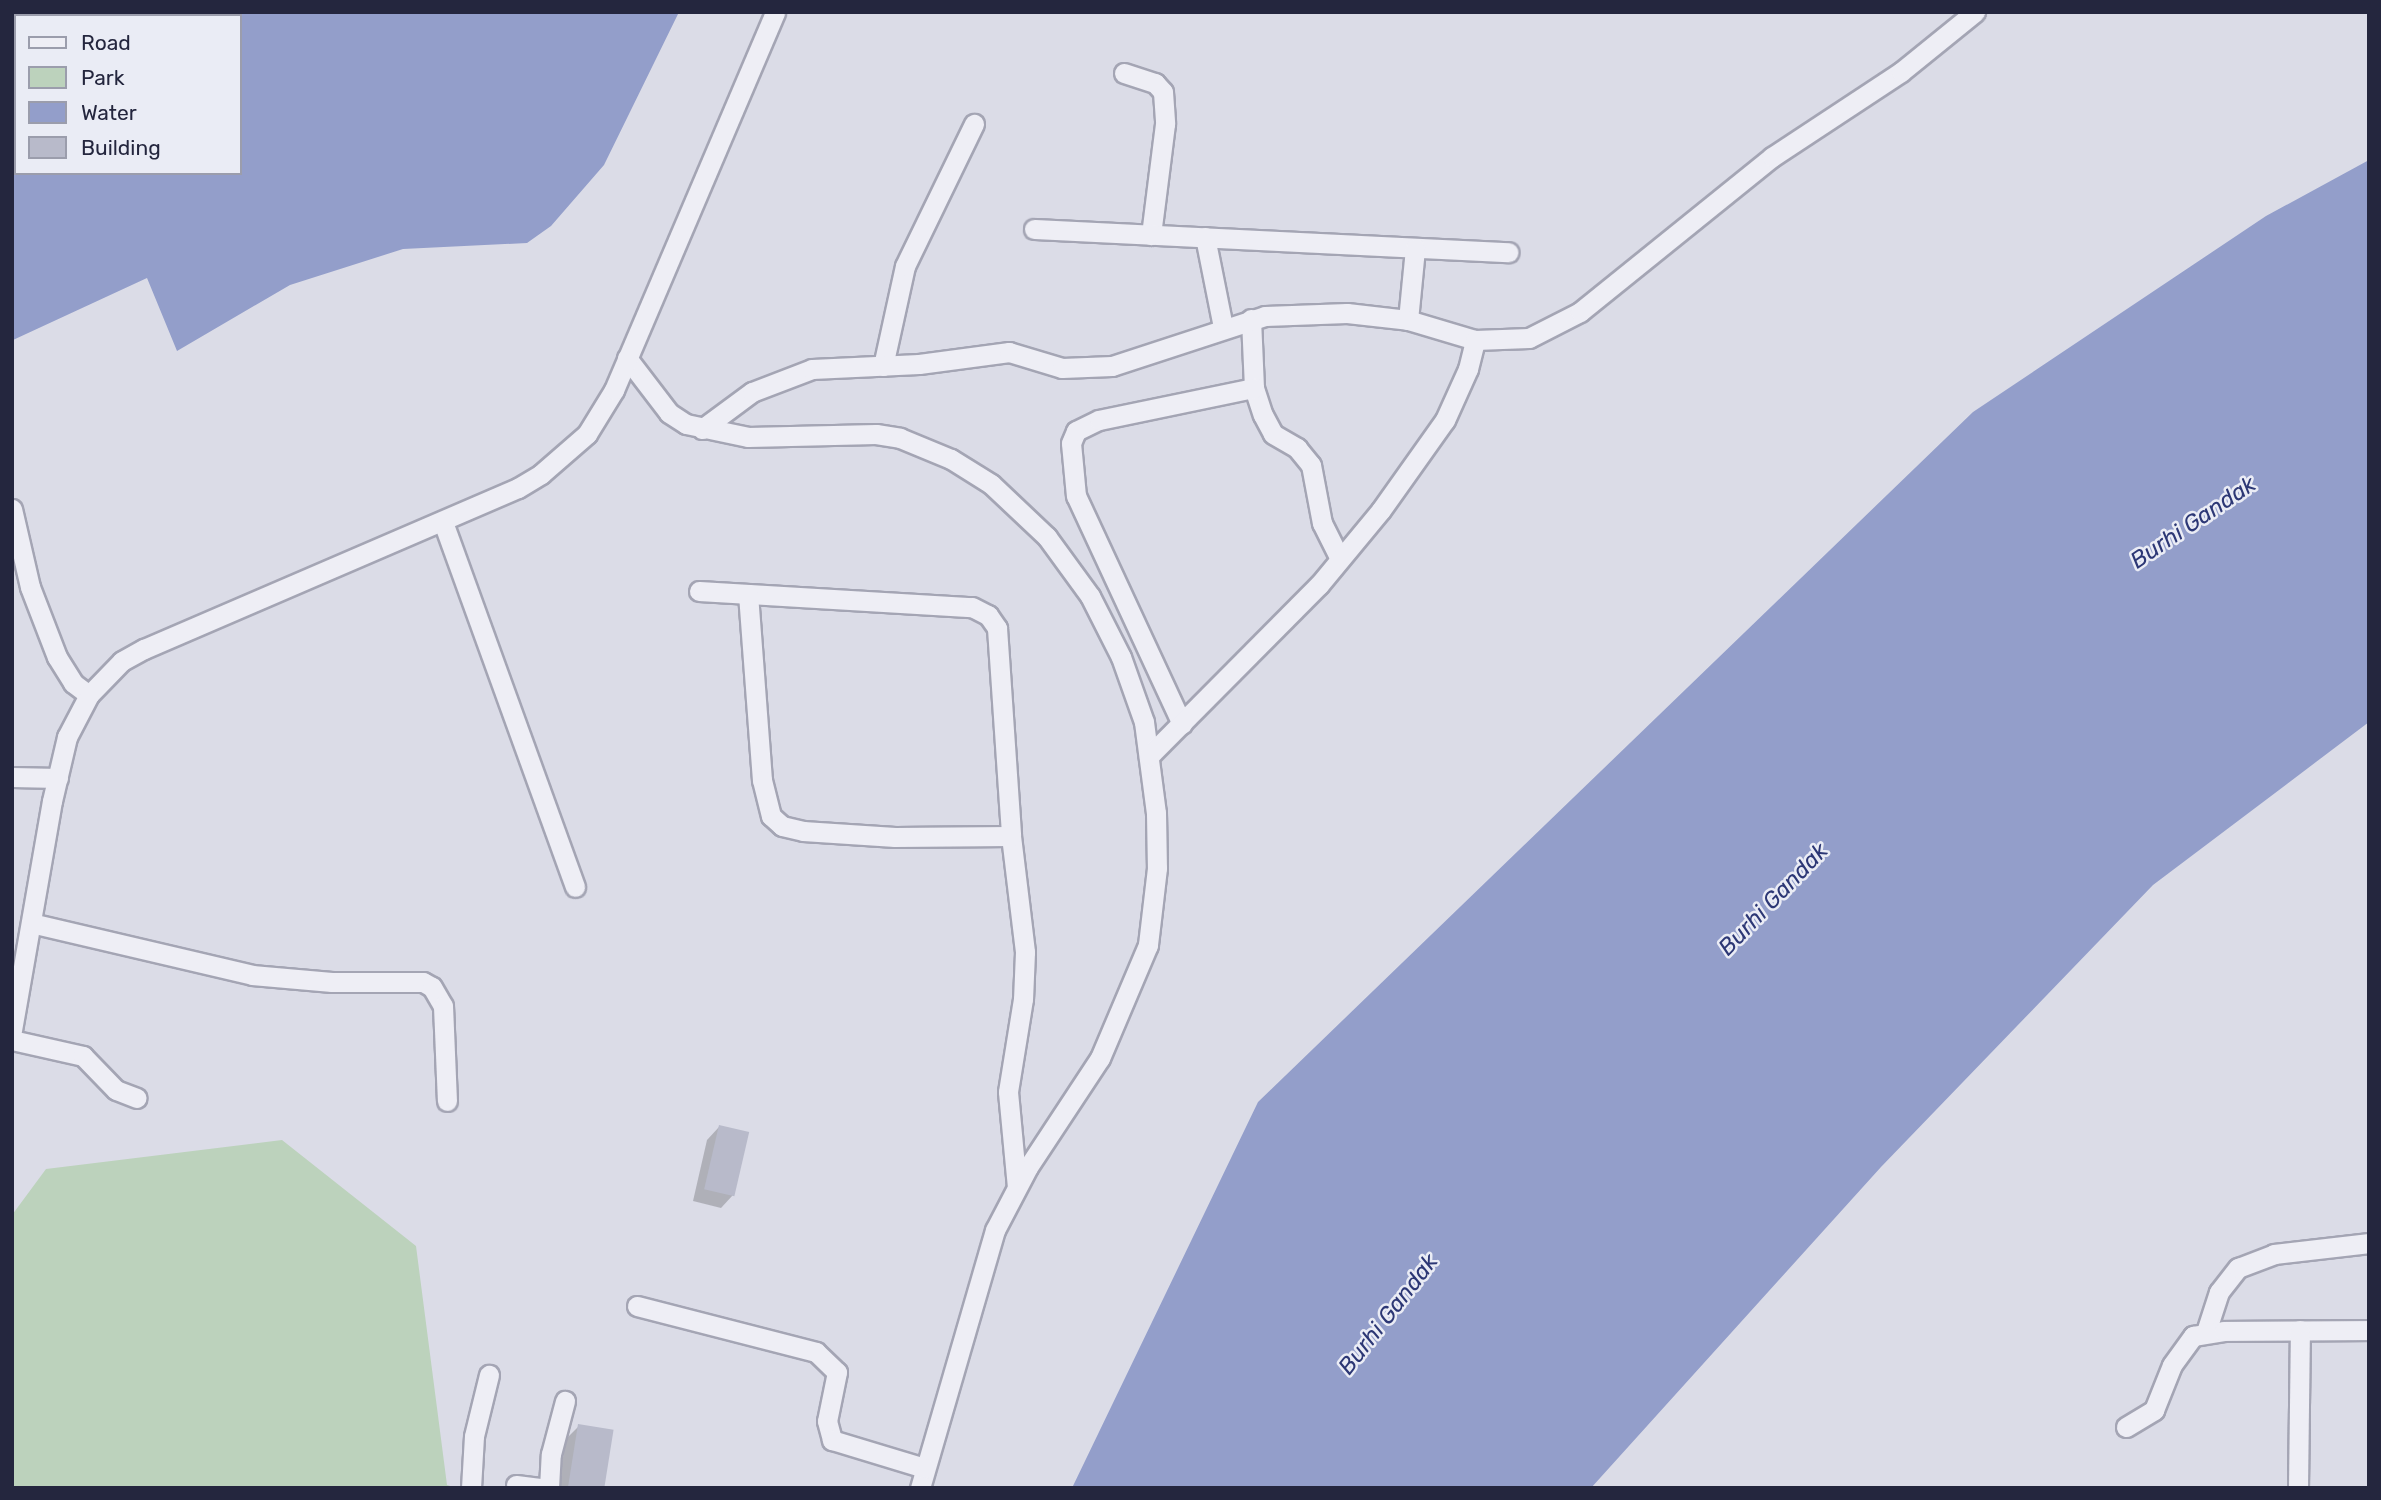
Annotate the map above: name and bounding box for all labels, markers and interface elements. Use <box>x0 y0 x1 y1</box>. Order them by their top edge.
legend <box>14 14 242 175</box>
text: Road <box>81 30 131 55</box>
text: Park <box>81 65 125 90</box>
text: Water <box>81 100 137 125</box>
text: Building <box>81 135 161 160</box>
water label: Burhi Gandak <box>2125 470 2261 574</box>
water label: Burhi Gandak <box>1713 837 1833 961</box>
water label: Burhi Gandak <box>1332 1248 1444 1380</box>

